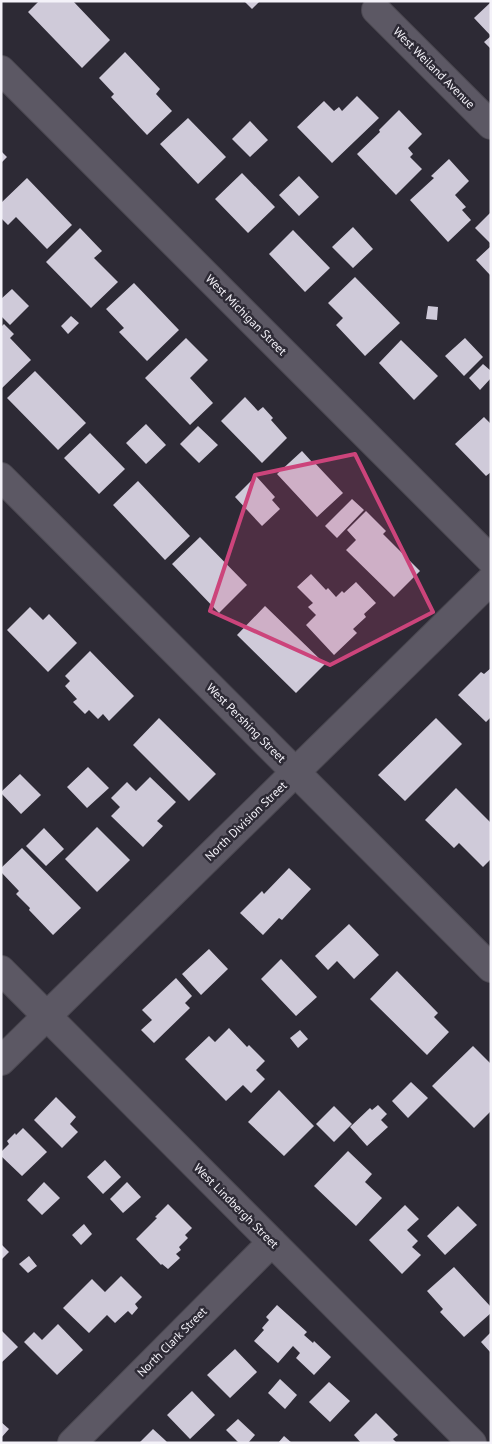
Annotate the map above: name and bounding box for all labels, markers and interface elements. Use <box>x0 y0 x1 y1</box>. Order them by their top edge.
street label: West Weiland Avenue <box>390 24 478 112</box>
street label: West Michigan Street <box>203 271 290 358</box>
street label: West Pershing Street <box>204 680 289 765</box>
street label: North Division Street <box>202 778 290 864</box>
street label: West Lindbergh Street <box>191 1160 282 1251</box>
street label: North Clark Street <box>134 1304 210 1380</box>

